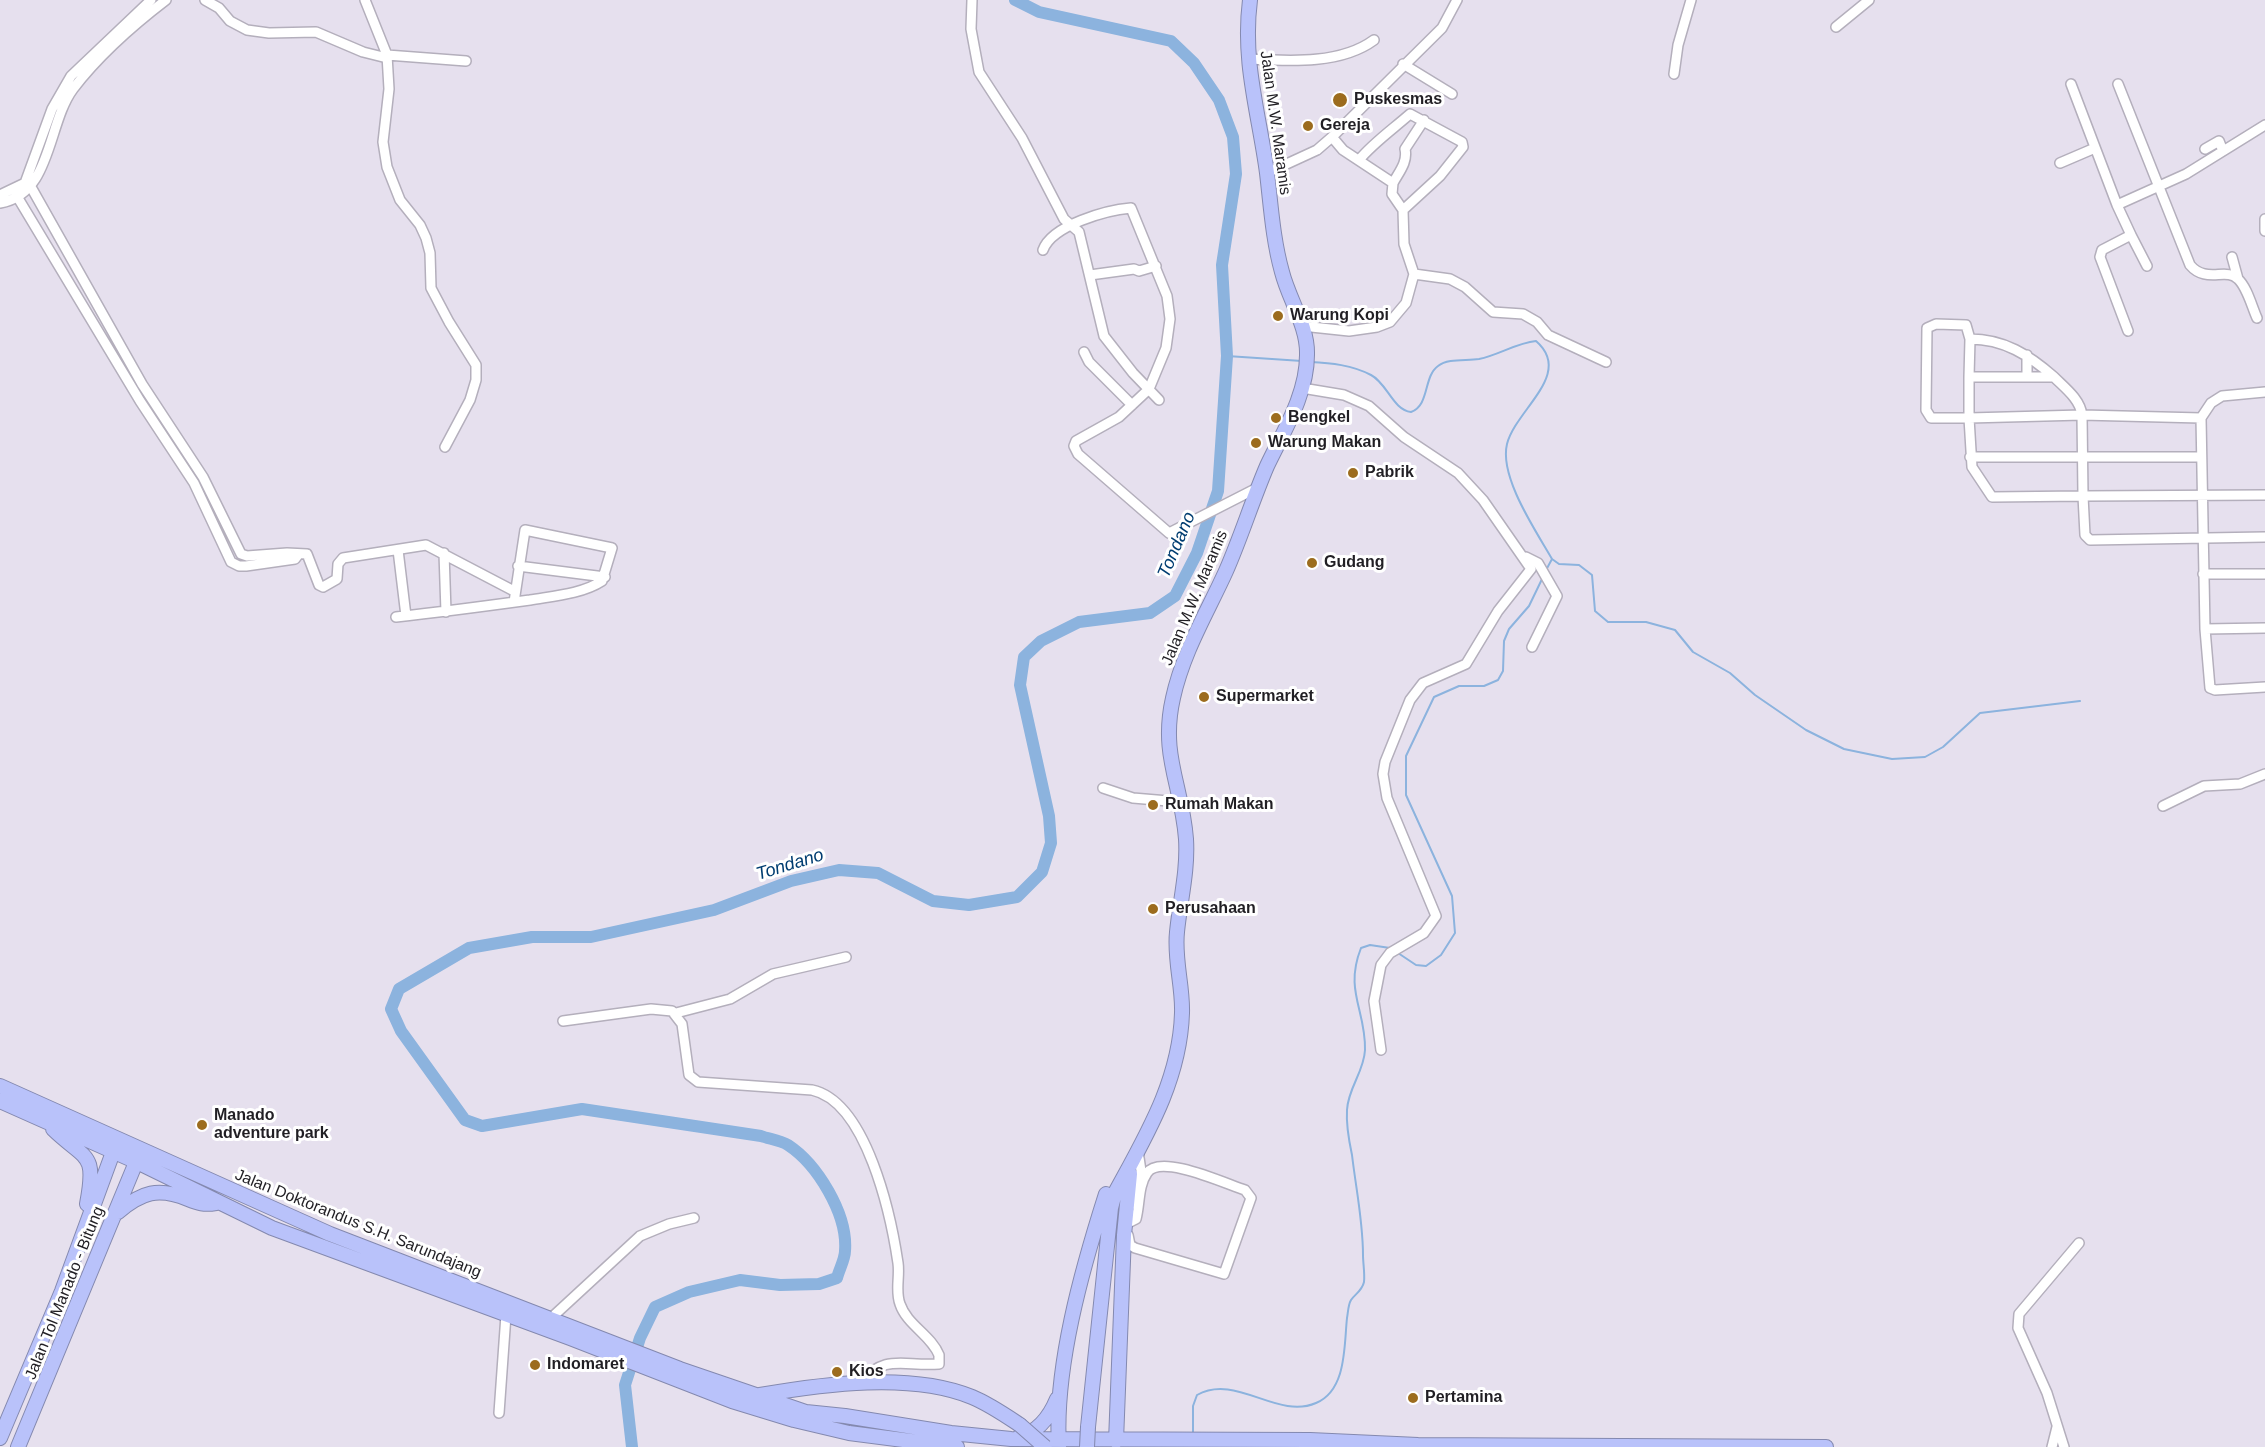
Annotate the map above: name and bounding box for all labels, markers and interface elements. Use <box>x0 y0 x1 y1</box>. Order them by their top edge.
street label: Jalan M.W. Maramis <box>1255 50 1295 196</box>
place label: Puskesmas <box>1354 90 1442 110</box>
marker: Puskesmas <box>1331 91 1349 109</box>
place label: Gereja <box>1320 116 1370 136</box>
marker: Gereja <box>1301 119 1315 133</box>
place label: Warung Kopi <box>1290 306 1389 326</box>
marker: Warung Kopi <box>1271 309 1285 323</box>
place label: Bengkel <box>1288 408 1350 428</box>
marker: Bengkel <box>1269 411 1283 425</box>
place label: Warung Makan <box>1268 433 1381 453</box>
marker: Warung Makan <box>1249 436 1263 450</box>
place label: Pabrik <box>1365 463 1414 483</box>
marker: Pabrik <box>1346 466 1360 480</box>
water label: Tondano <box>1153 509 1201 581</box>
street label: Jalan M.W. Maramis <box>1158 528 1232 668</box>
place label: Gudang <box>1324 553 1384 573</box>
marker: Gudang <box>1305 556 1319 570</box>
place label: Supermarket <box>1216 687 1314 707</box>
marker: Supermarket <box>1197 690 1211 704</box>
place label: Rumah Makan <box>1165 795 1273 815</box>
marker: Rumah Makan <box>1146 798 1160 812</box>
water label: Tondano <box>754 845 826 885</box>
place label: Perusahaan <box>1165 899 1256 919</box>
marker: Perusahaan <box>1146 902 1160 916</box>
place label: Manado adventure park <box>214 1106 329 1144</box>
marker: Manado adventure park <box>195 1118 209 1132</box>
street label: Jalan Doktorandus S.H. Sarundajang <box>232 1166 484 1282</box>
street label: Jalan Tol Manado - Bitung <box>21 1204 109 1382</box>
place label: Indomaret <box>547 1355 624 1375</box>
marker: Indomaret <box>528 1358 542 1372</box>
place label: Kios <box>849 1362 884 1382</box>
marker: Kios <box>830 1365 844 1379</box>
place label: Pertamina <box>1425 1388 1502 1408</box>
marker: Pertamina <box>1406 1391 1420 1405</box>

